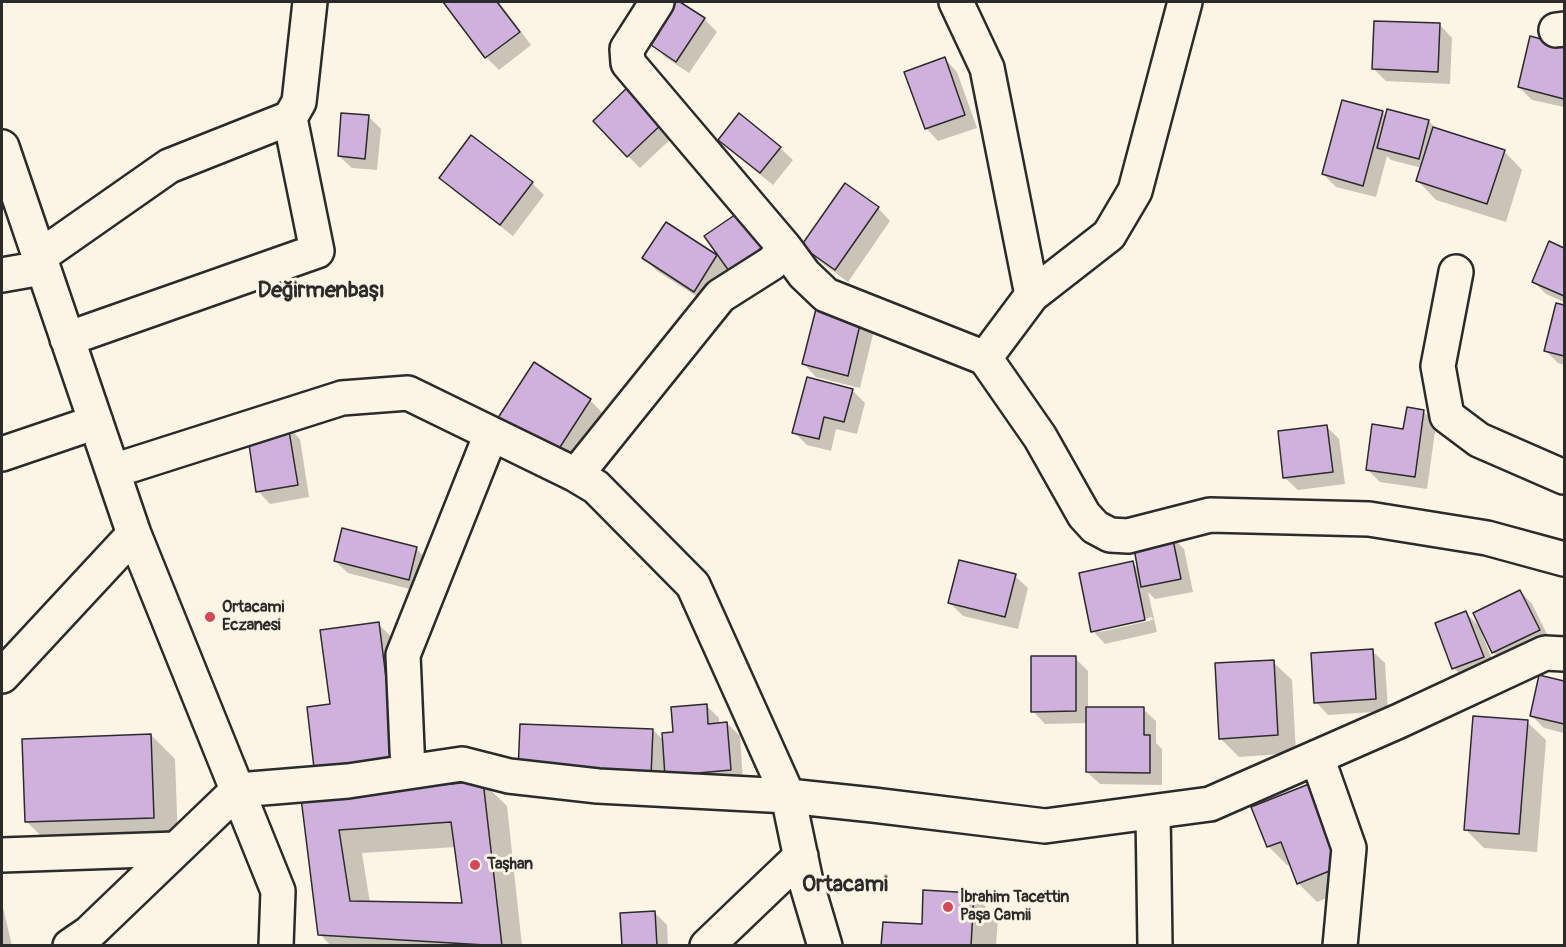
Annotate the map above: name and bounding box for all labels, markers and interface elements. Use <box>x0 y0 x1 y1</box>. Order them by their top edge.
district label: Değirmenbaşı <box>257 278 385 304</box>
place label: Ortacami Eczanesi <box>222 598 284 636</box>
marker: Ortacami Eczanesi <box>203 610 217 624</box>
place label: Taşhan <box>487 855 533 875</box>
marker: Taşhan <box>468 858 482 872</box>
district label: Ortacami <box>802 872 888 898</box>
place label: İbrahim Tacettin Paşa Camii <box>960 888 1069 926</box>
marker: İbrahim Tacettin Paşa Camii <box>941 900 955 914</box>

